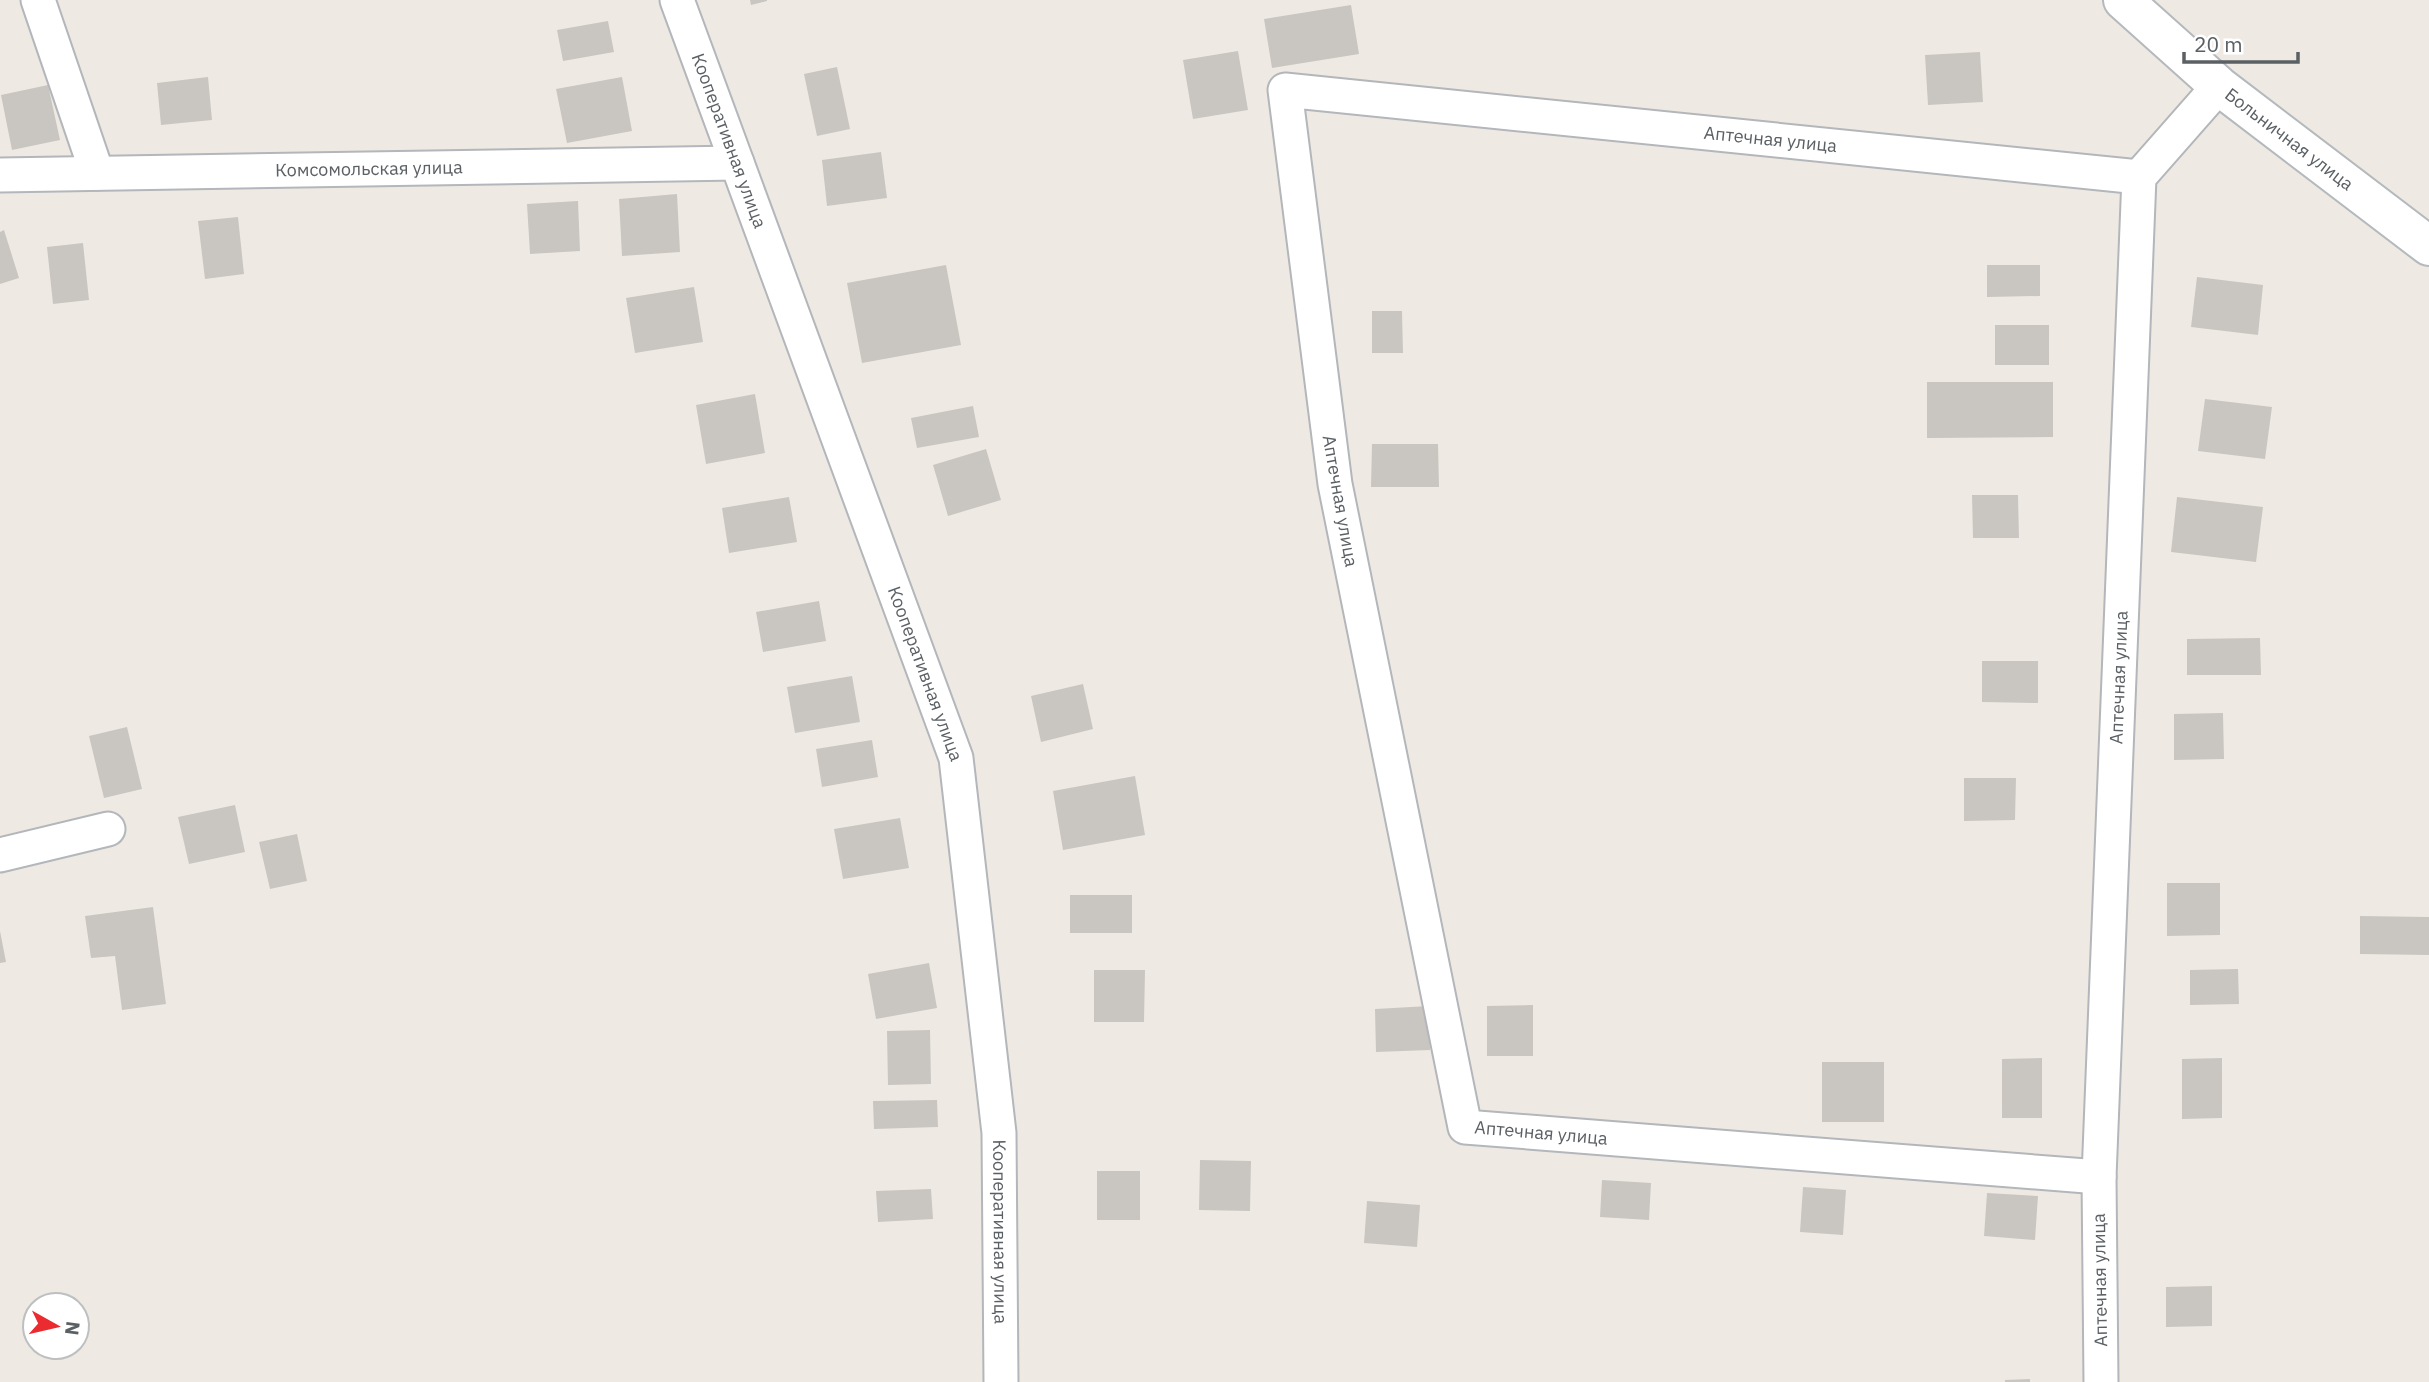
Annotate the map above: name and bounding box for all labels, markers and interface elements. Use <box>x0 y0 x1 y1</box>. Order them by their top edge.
scale bar <box>2184 21 2298 65</box>
text: 20 m <box>2194 30 2243 58</box>
street label: Кооперативная улица <box>687 50 772 232</box>
street label: Больничная улица <box>2220 83 2359 196</box>
street label: Аптечная улица <box>1703 121 1838 157</box>
street label: Комсомольская улица <box>275 155 463 182</box>
street label: Аптечная улица <box>1318 433 1363 569</box>
street label: Кооперативная улица <box>883 583 968 765</box>
street label: Аптечная улица <box>2104 610 2133 745</box>
street label: Аптечная улица <box>1473 1115 1609 1150</box>
street label: Кооперативная улица <box>988 1139 1013 1325</box>
street label: Аптечная улица <box>2087 1213 2112 1347</box>
north arrow <box>21 1291 91 1361</box>
text: N <box>60 1320 86 1337</box>

